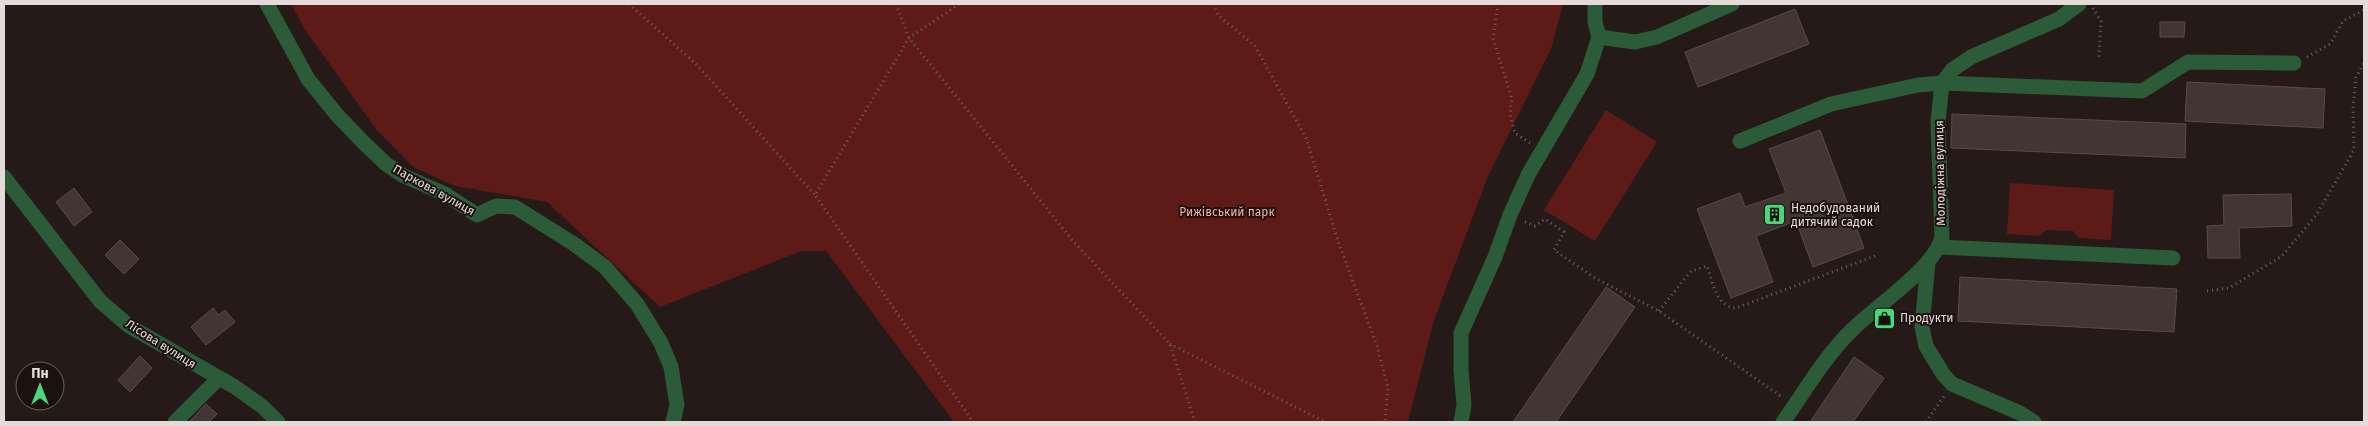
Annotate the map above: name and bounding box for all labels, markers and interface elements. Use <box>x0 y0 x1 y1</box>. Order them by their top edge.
street label: Молодіжна вулиця <box>1932 120 1948 226</box>
street label: Паркова вулиця <box>391 162 477 218</box>
place label: Недобудований дитячий садок <box>1791 201 1880 229</box>
building icon: Недобудований дитячий садок <box>1763 203 1787 227</box>
park label: Рижівський парк <box>1179 205 1275 219</box>
shop icon: Продукти <box>1872 306 1896 330</box>
place label: Продукти <box>1900 311 1954 325</box>
street label: Лісова вулиця <box>123 317 199 371</box>
north arrow <box>15 361 65 411</box>
text: Пн <box>31 365 49 382</box>

